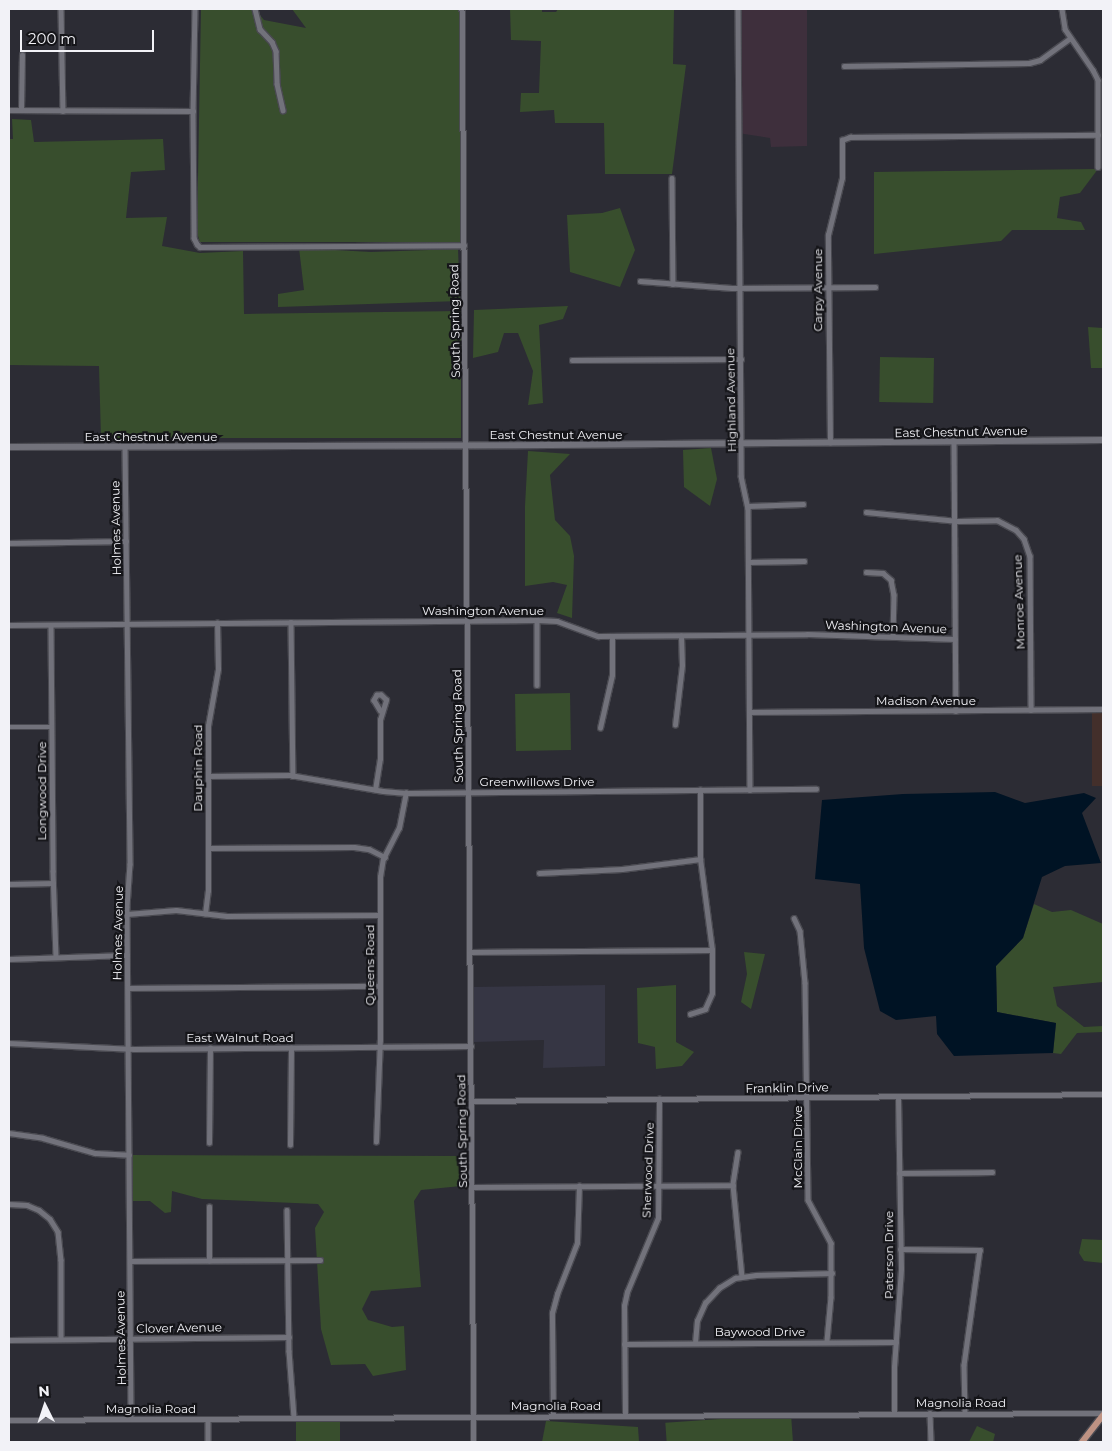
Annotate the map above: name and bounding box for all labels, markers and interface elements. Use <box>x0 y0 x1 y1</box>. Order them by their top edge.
scale bar <box>22 20 156 52</box>
text: 200 m <box>28 29 76 48</box>
street label: Carpy Avenue <box>811 248 825 332</box>
street label: South Spring Road <box>447 264 463 378</box>
street label: Highland Avenue <box>723 348 739 452</box>
street label: East Chestnut Avenue <box>894 424 1028 440</box>
street label: East Chestnut Avenue <box>490 428 622 442</box>
street label: East Chestnut Avenue <box>85 430 217 444</box>
street label: Holmes Avenue <box>108 480 124 576</box>
street label: Monroe Avenue <box>1010 554 1028 650</box>
street label: Washington Avenue <box>422 604 544 618</box>
street label: Washington Avenue <box>825 618 947 636</box>
street label: South Spring Road <box>450 669 466 783</box>
street label: Madison Avenue <box>876 694 976 708</box>
street label: Dauphin Road <box>191 724 205 812</box>
street label: Longwood Drive <box>35 742 49 840</box>
street label: Greenwillows Drive <box>480 775 594 789</box>
street label: Holmes Avenue <box>110 885 126 981</box>
street label: Queens Road <box>363 924 377 1006</box>
street label: East Walnut Road <box>186 1031 294 1045</box>
street label: South Spring Road <box>454 1074 470 1188</box>
street label: Franklin Drive <box>745 1080 829 1096</box>
street label: McClain Drive <box>791 1106 805 1188</box>
street label: Sherwood Drive <box>639 1122 657 1218</box>
street label: Paterson Drive <box>882 1211 896 1299</box>
street label: Holmes Avenue <box>113 1290 129 1386</box>
street label: Clover Avenue <box>136 1320 222 1336</box>
street label: Baywood Drive <box>715 1325 805 1339</box>
north arrow <box>20 1381 70 1431</box>
text: N <box>38 1382 50 1400</box>
street label: Magnolia Road <box>916 1396 1006 1410</box>
street label: Magnolia Road <box>511 1399 601 1413</box>
street label: Magnolia Road <box>106 1402 196 1416</box>

